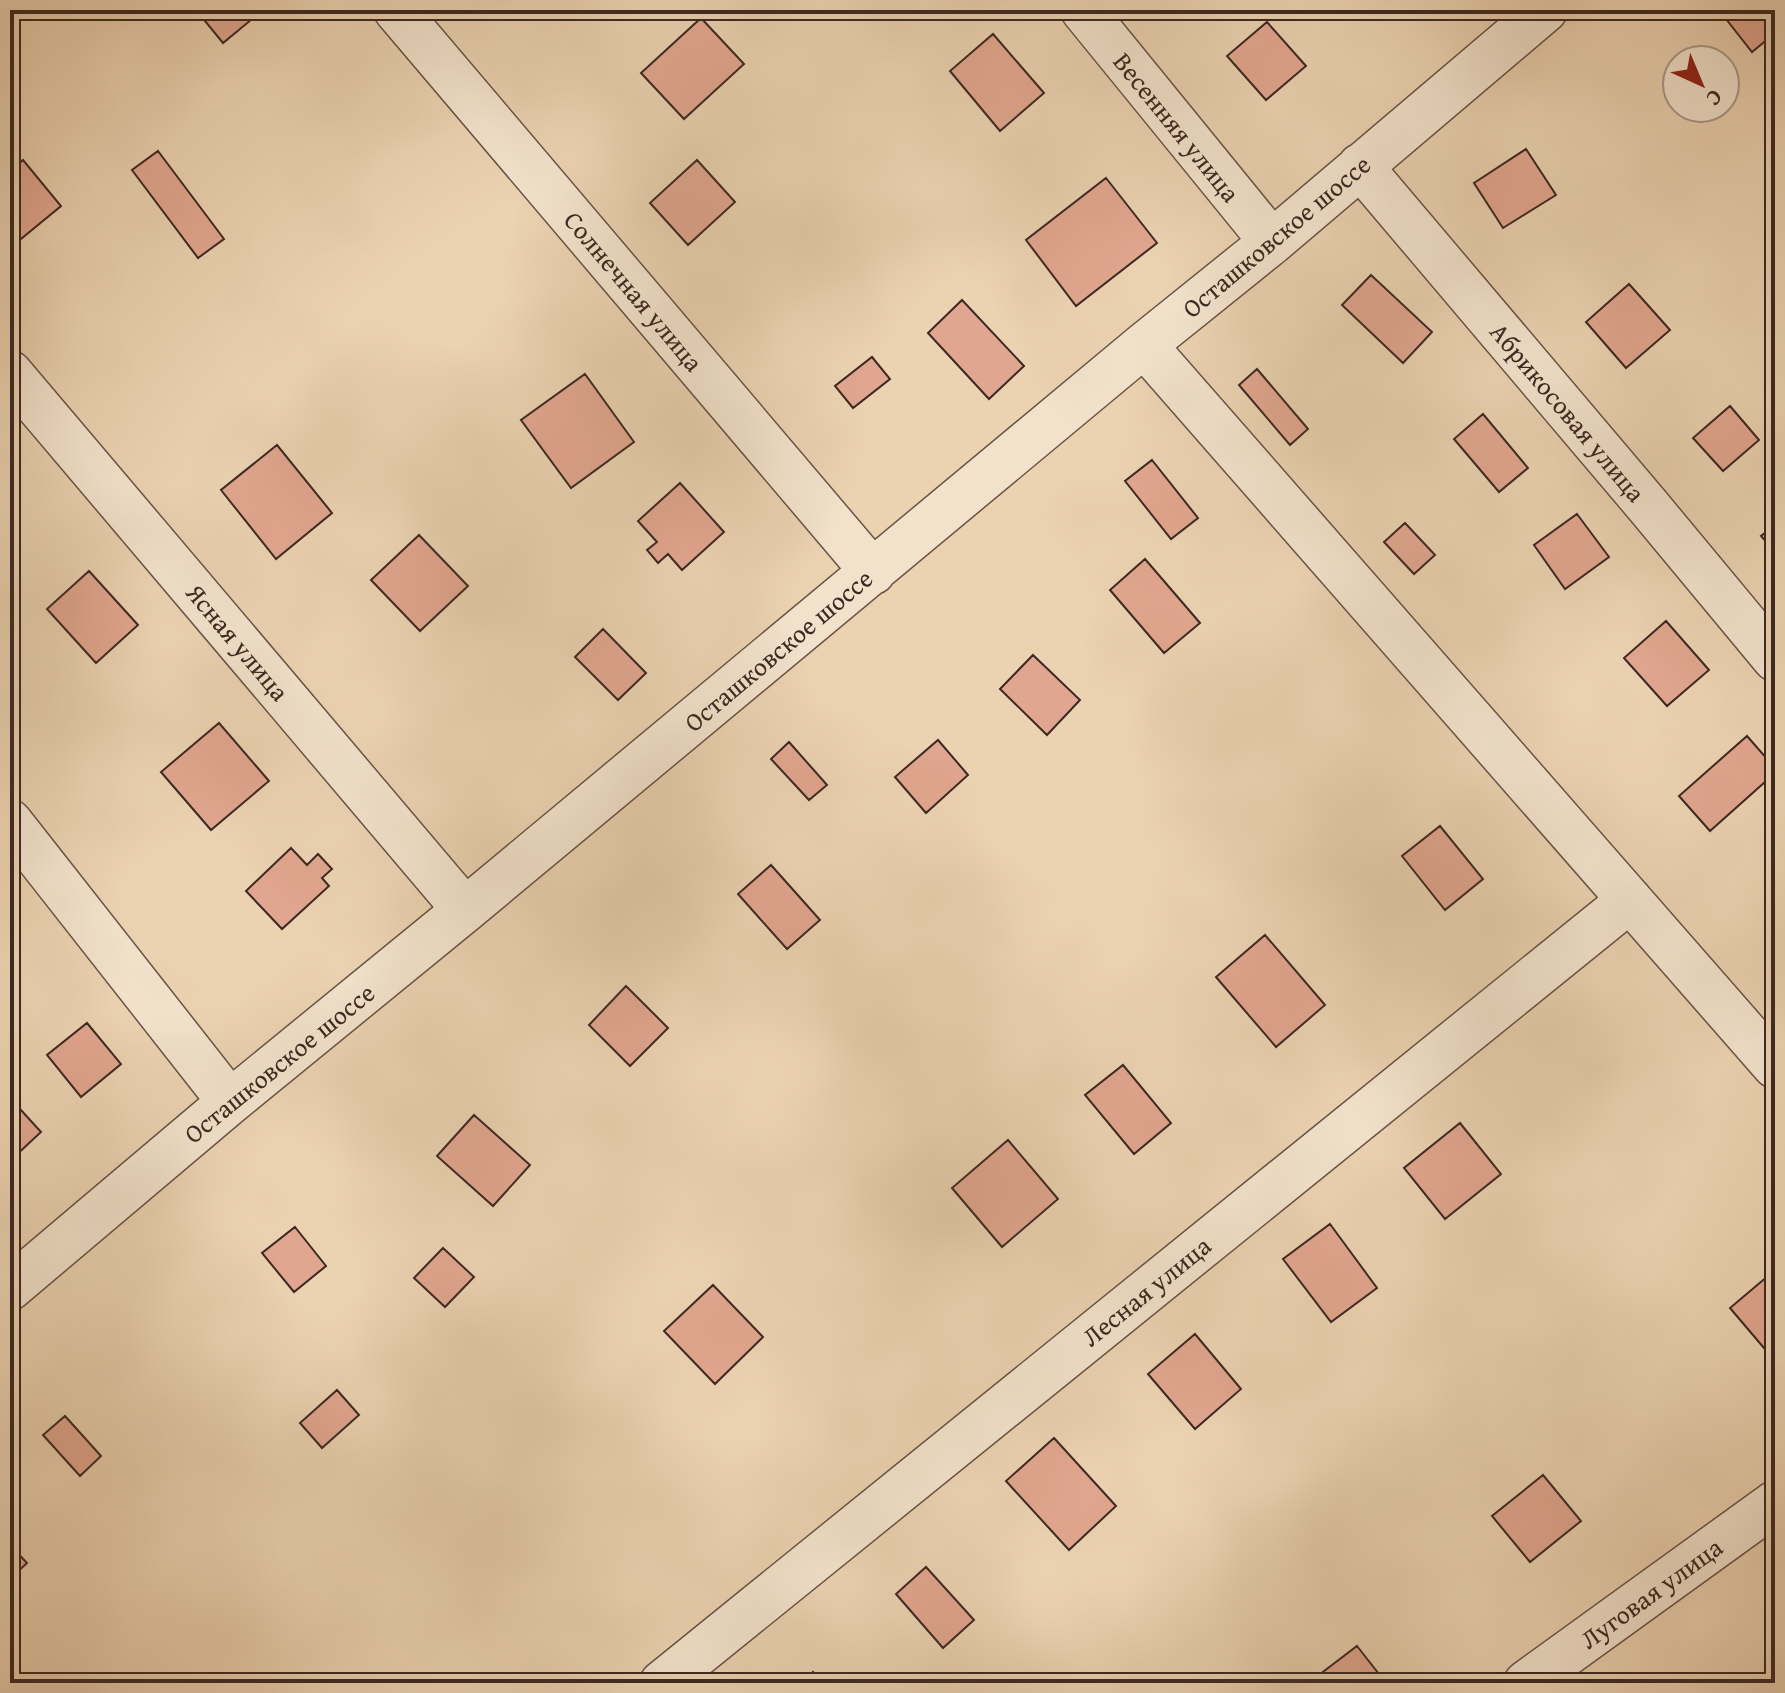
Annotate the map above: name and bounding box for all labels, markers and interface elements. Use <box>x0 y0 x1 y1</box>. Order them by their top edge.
street label: Весенняя улица <box>1104 44 1250 211</box>
north arrow <box>1661 44 1741 124</box>
text: С <box>1699 83 1730 114</box>
street label: Осташковское шоссе <box>1173 145 1379 327</box>
street label: Солнечная улица <box>555 202 713 380</box>
street label: Абрикосовая улица <box>1481 314 1655 511</box>
street label: Осташковское шоссе <box>675 559 881 741</box>
street label: Ясная улица <box>176 574 299 710</box>
street label: Осташковское шоссе <box>175 974 383 1152</box>
street label: Лесная улица <box>1073 1226 1220 1355</box>
street label: Луговая улица <box>1572 1527 1731 1658</box>

